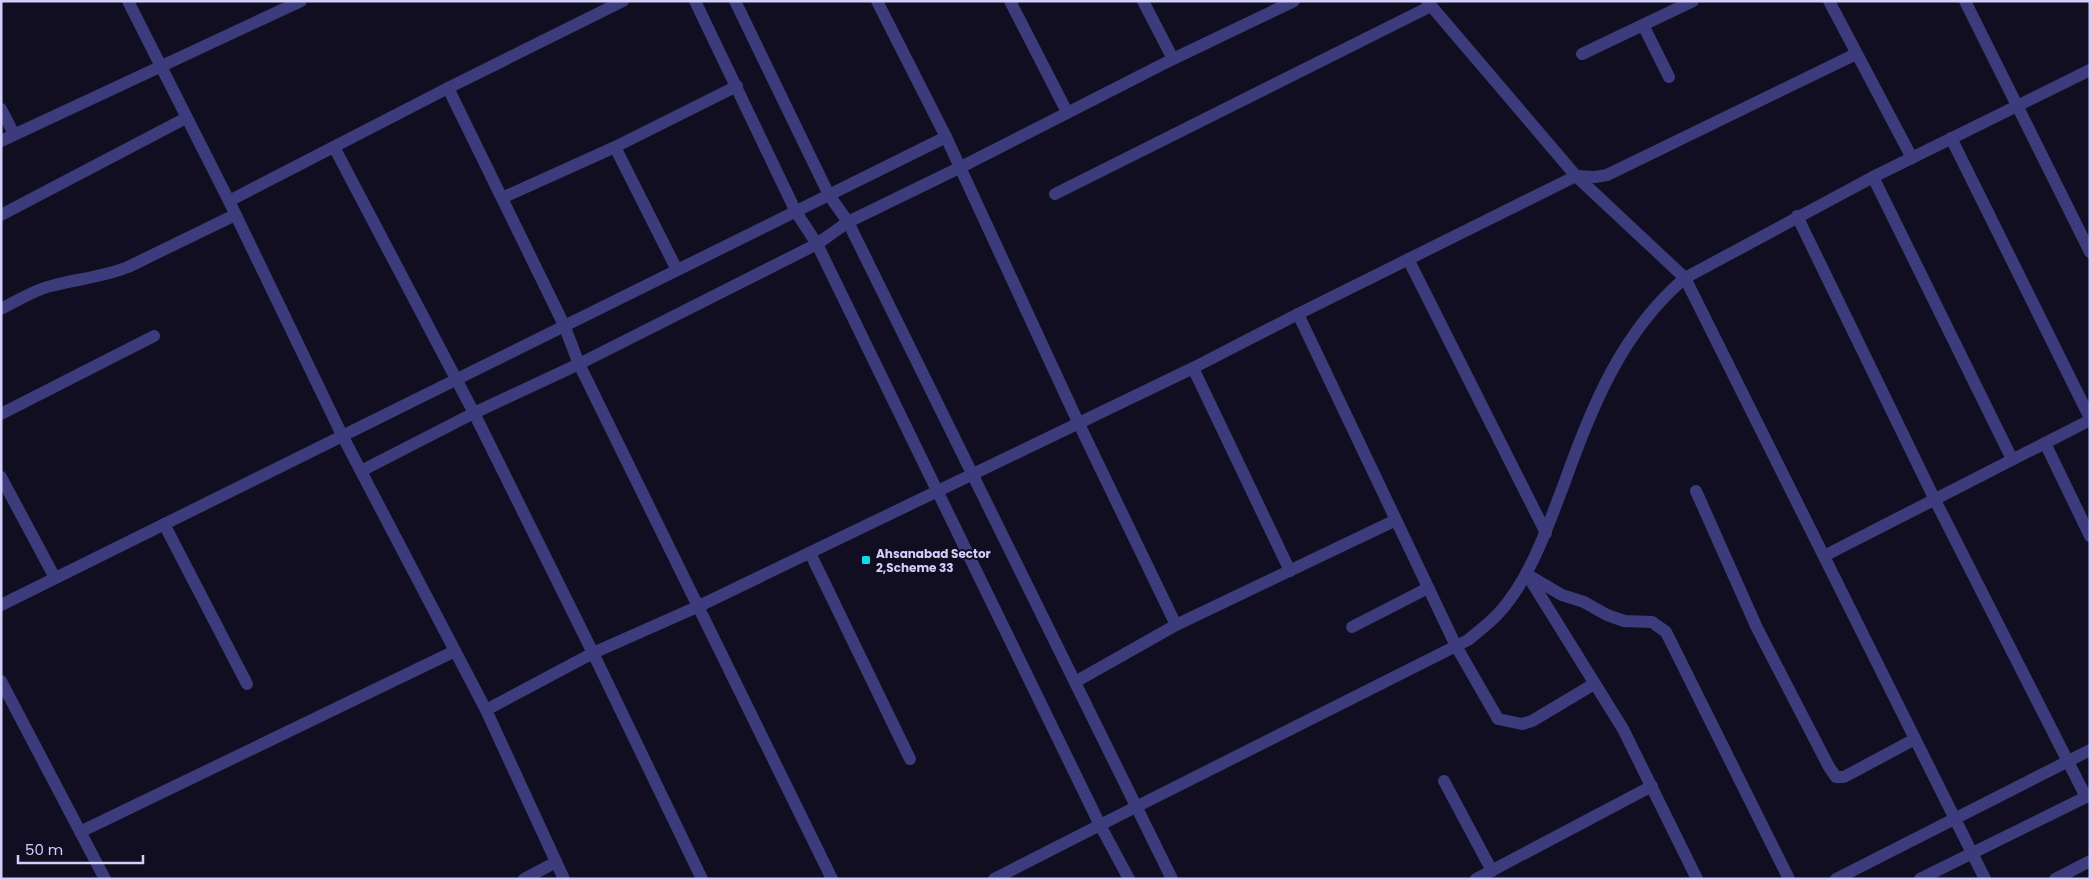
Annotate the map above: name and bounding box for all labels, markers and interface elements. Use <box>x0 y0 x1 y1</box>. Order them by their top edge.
place label: Ahsanabad Sector 2,Scheme 33 <box>876 545 991 576</box>
marker: Ahsanabad Sector 2,Scheme 33 <box>860 554 872 566</box>
scale bar <box>18 832 142 864</box>
text: 50 m <box>25 839 63 860</box>

